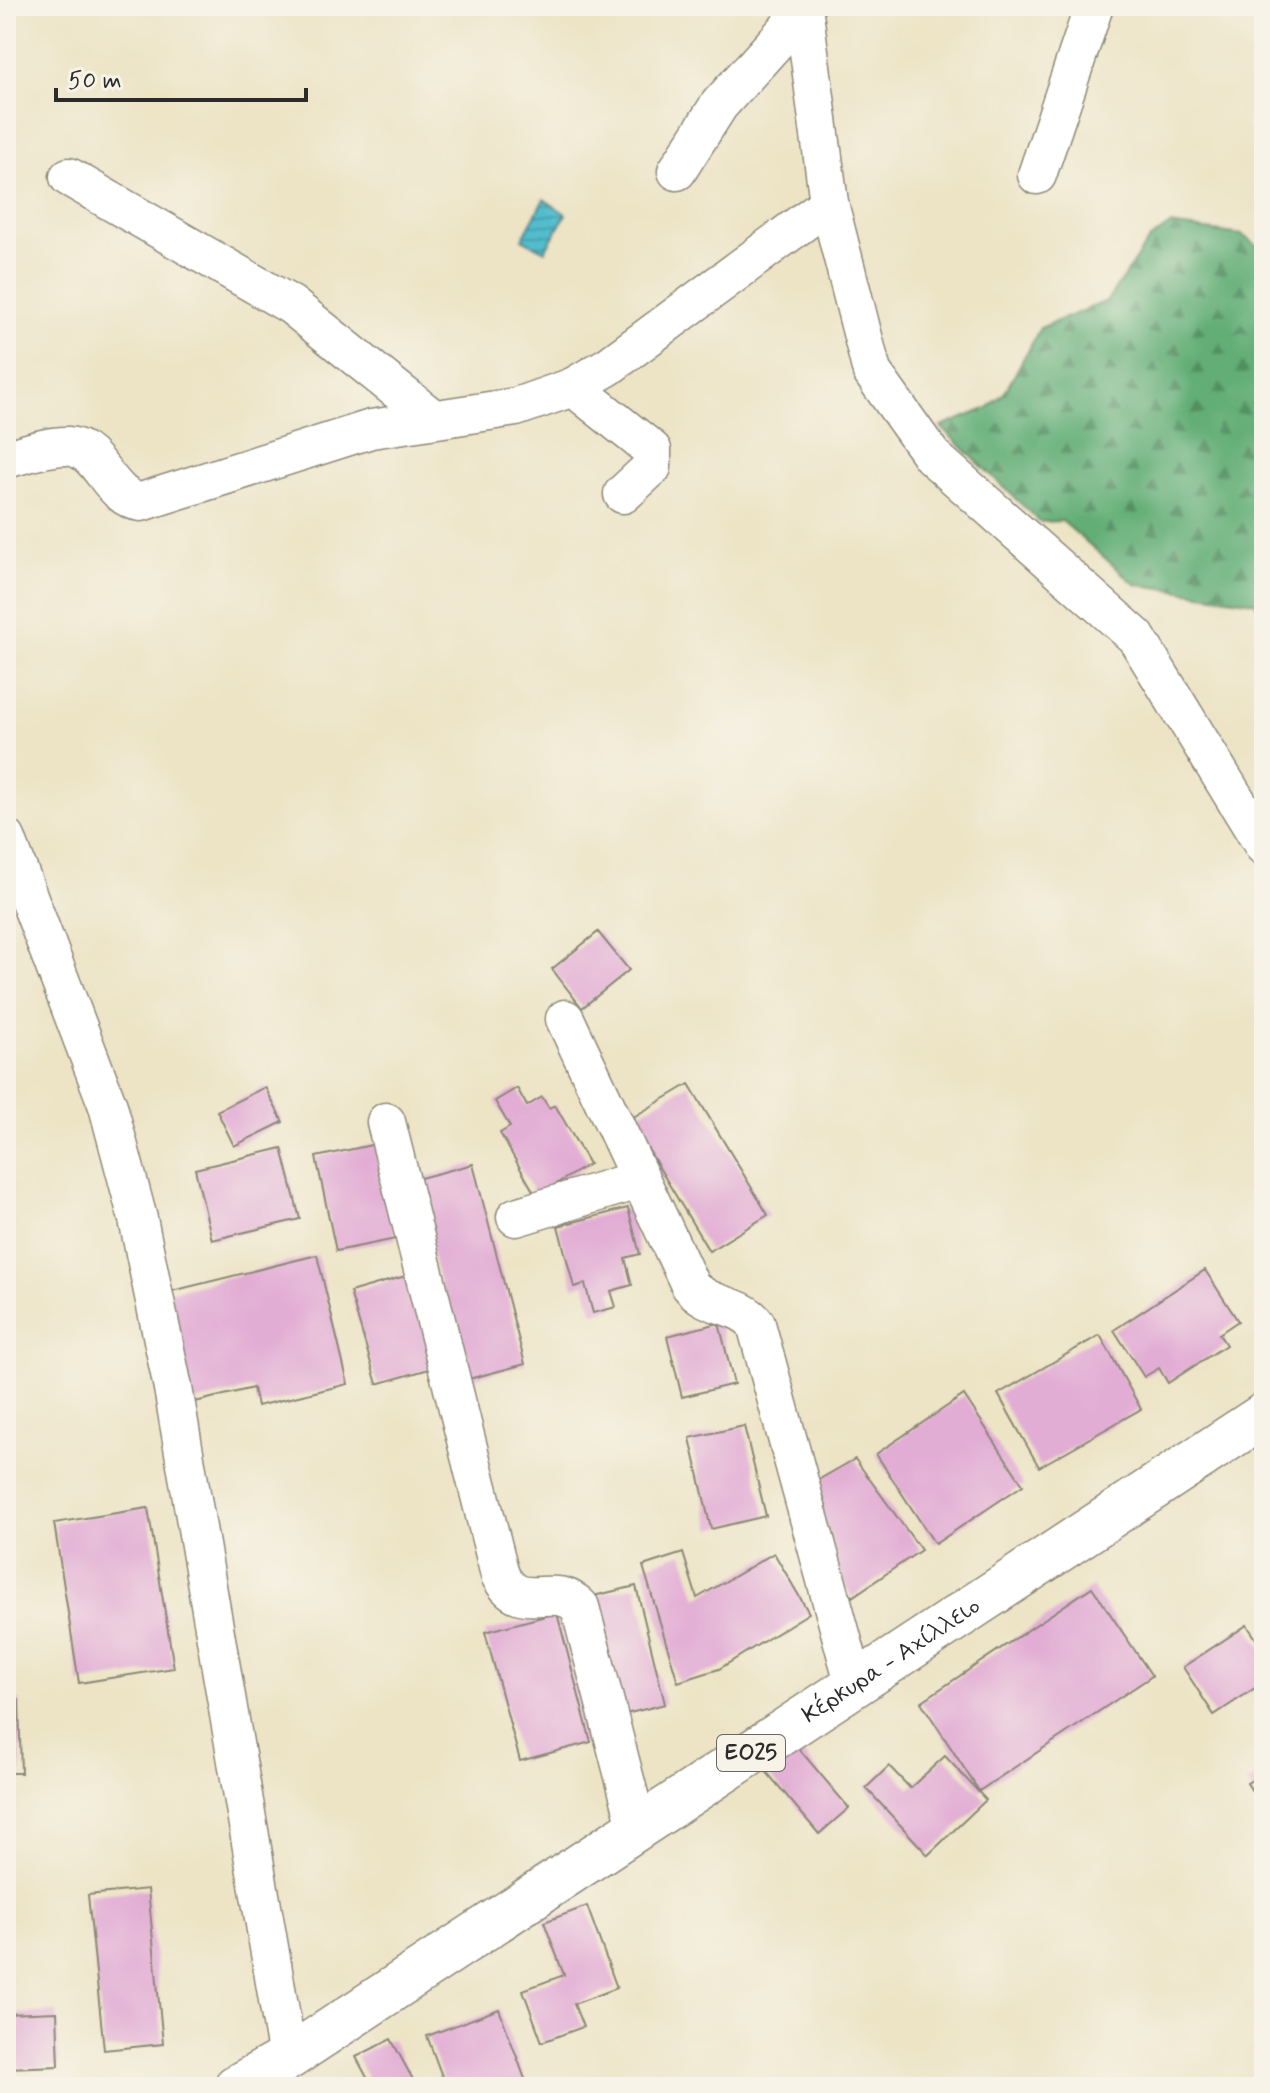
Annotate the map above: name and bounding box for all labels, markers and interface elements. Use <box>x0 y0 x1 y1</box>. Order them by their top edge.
scale bar <box>56 52 306 102</box>
text: 50 m <box>68 66 122 97</box>
street label: Κέρκυρα - Αχίλλειο <box>796 1590 987 1731</box>
road number: ΕΟ25 <box>717 1735 785 1771</box>

